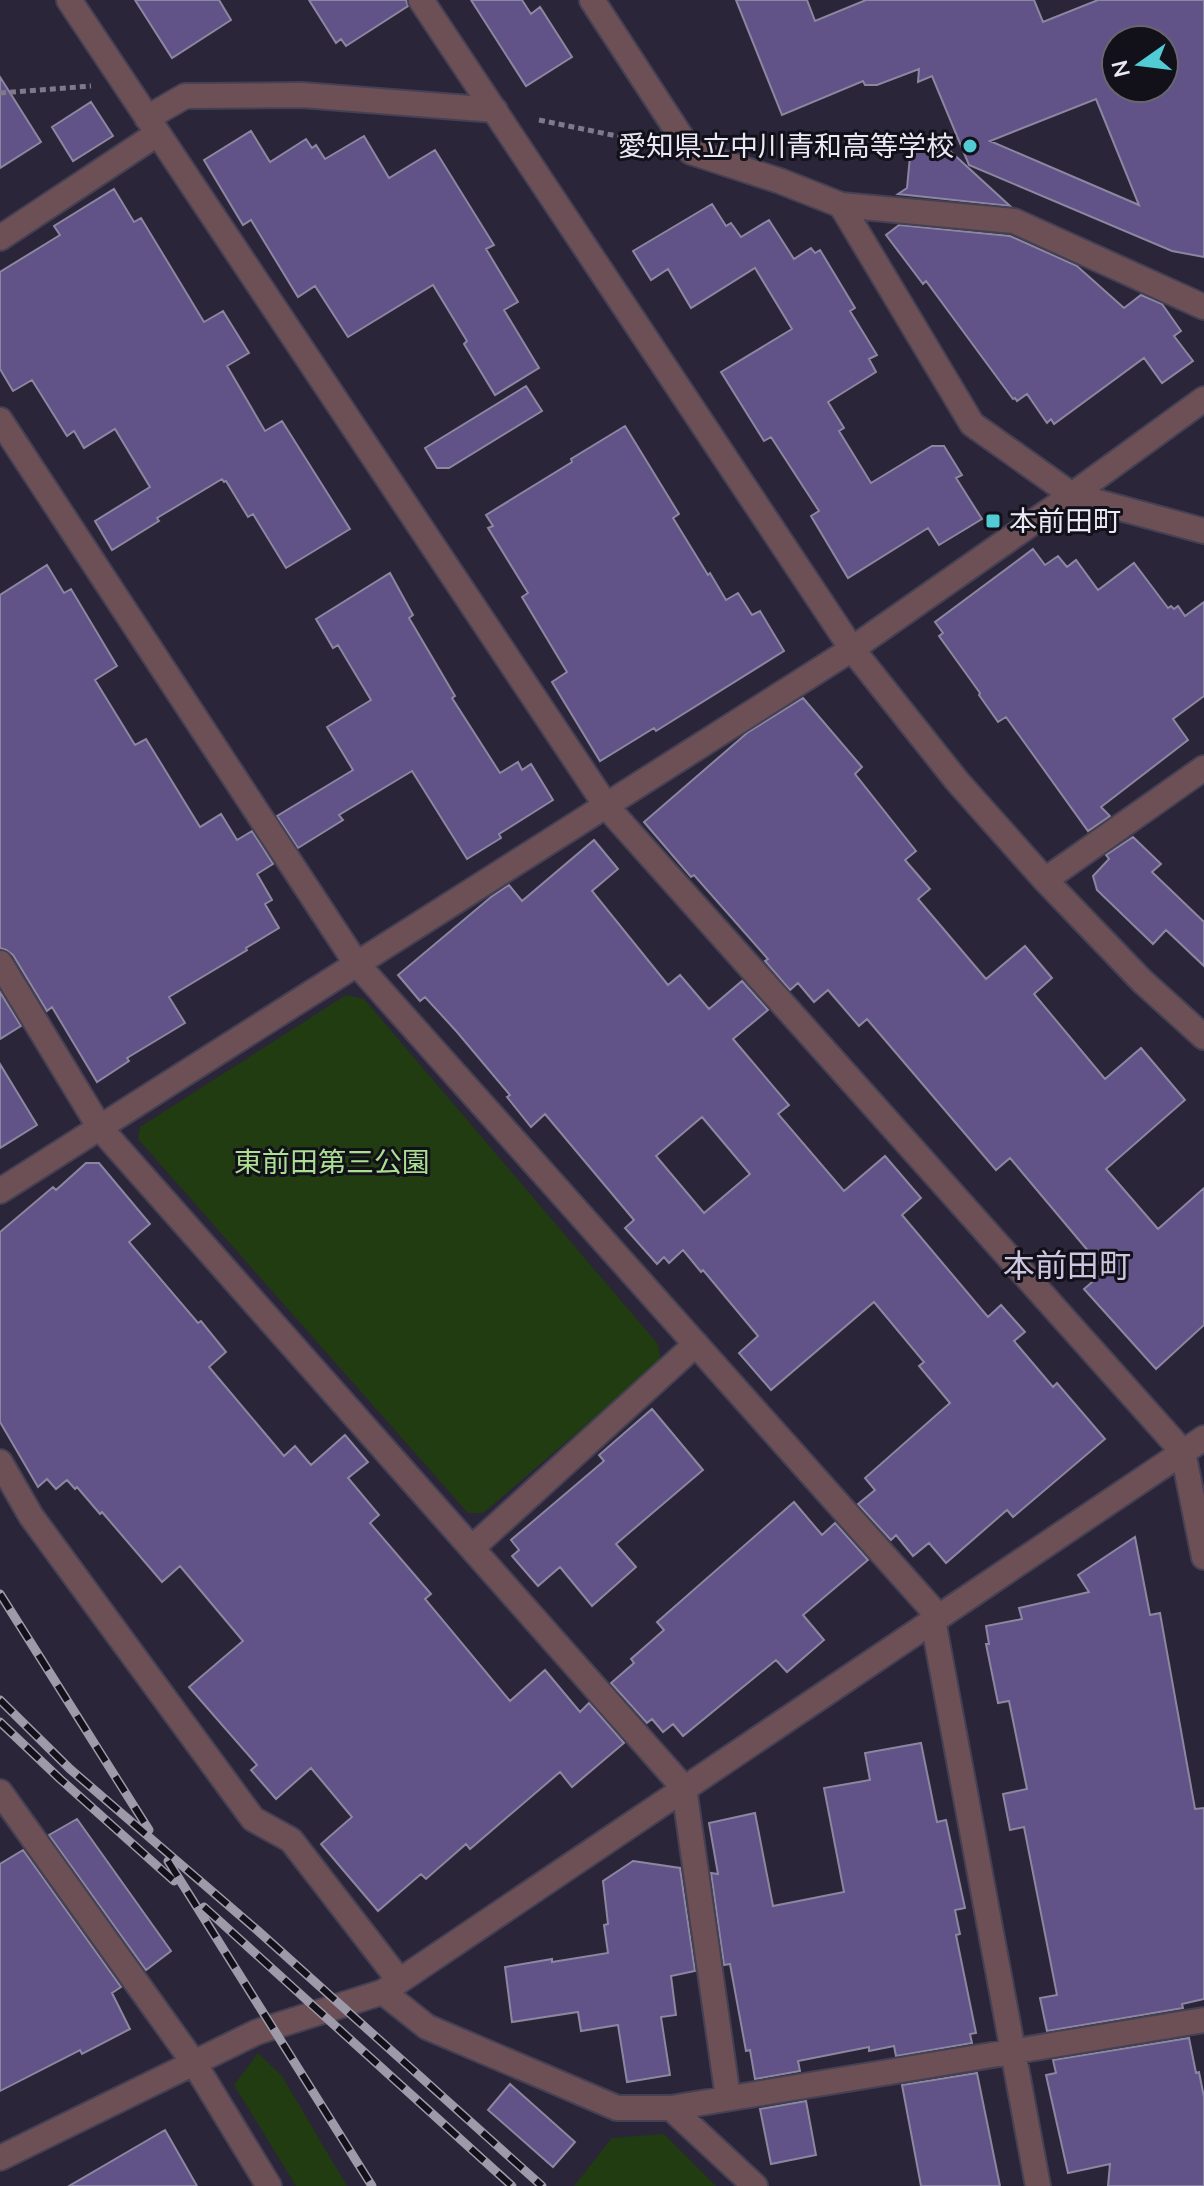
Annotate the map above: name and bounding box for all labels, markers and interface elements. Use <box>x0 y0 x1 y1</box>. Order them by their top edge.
north arrow <box>1100 24 1180 104</box>
text: N <box>1105 57 1136 80</box>
place label: 愛知県立中川青和高等学校 <box>618 128 954 163</box>
marker: 愛知県立中川青和高等学校 <box>961 137 979 155</box>
place label: 本前田町 <box>1009 503 1121 538</box>
marker: 本前田町 <box>984 512 1002 530</box>
park label: 東前田第三公園 <box>234 1144 430 1179</box>
district label: 本前田町 <box>1003 1245 1131 1285</box>

